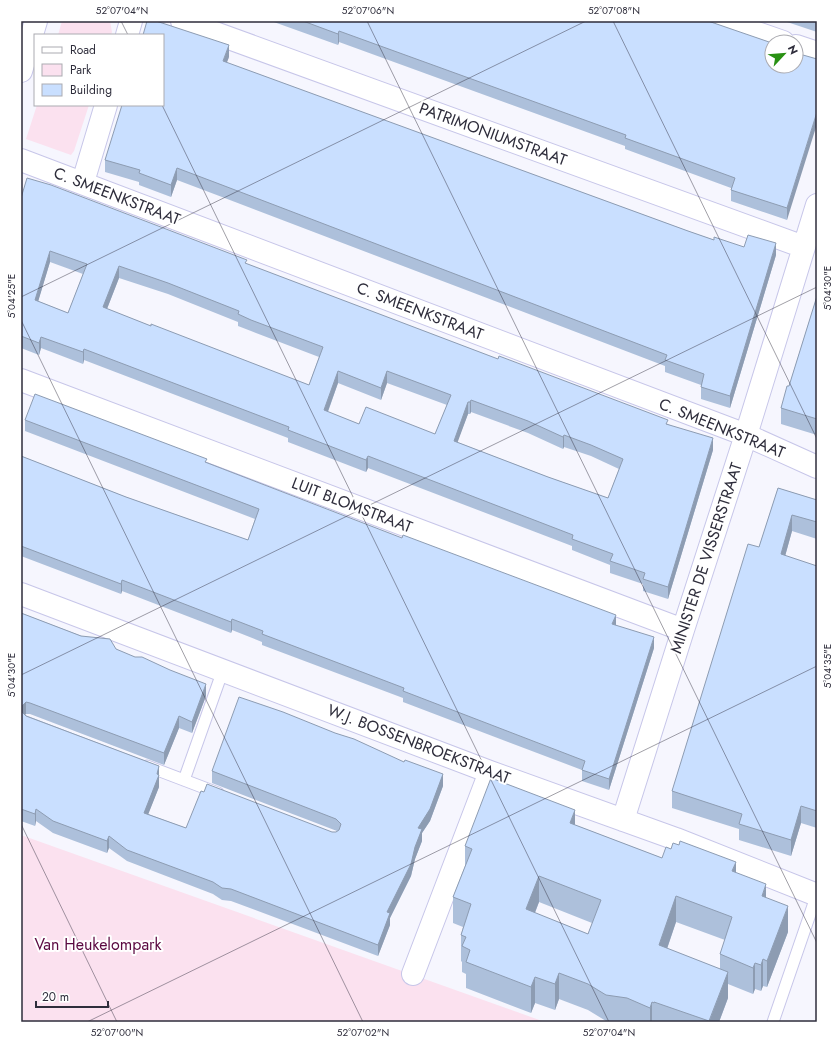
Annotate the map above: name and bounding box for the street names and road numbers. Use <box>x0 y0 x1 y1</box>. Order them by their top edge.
street label: PATRIMONIUMSTRAAT <box>416 97 570 172</box>
street label: C. SMEENKSTRAAT <box>50 161 184 231</box>
street label: C. SMEENKSTRAAT <box>353 276 487 346</box>
street label: C. SMEENKSTRAAT <box>655 392 789 464</box>
street label: MINISTER DE VISSERSTRAAT <box>664 459 748 656</box>
street label: LUIT BLOMSTRAAT <box>288 471 416 539</box>
street label: W.J. BOSSENBROEKSTRAAT <box>324 698 514 790</box>

